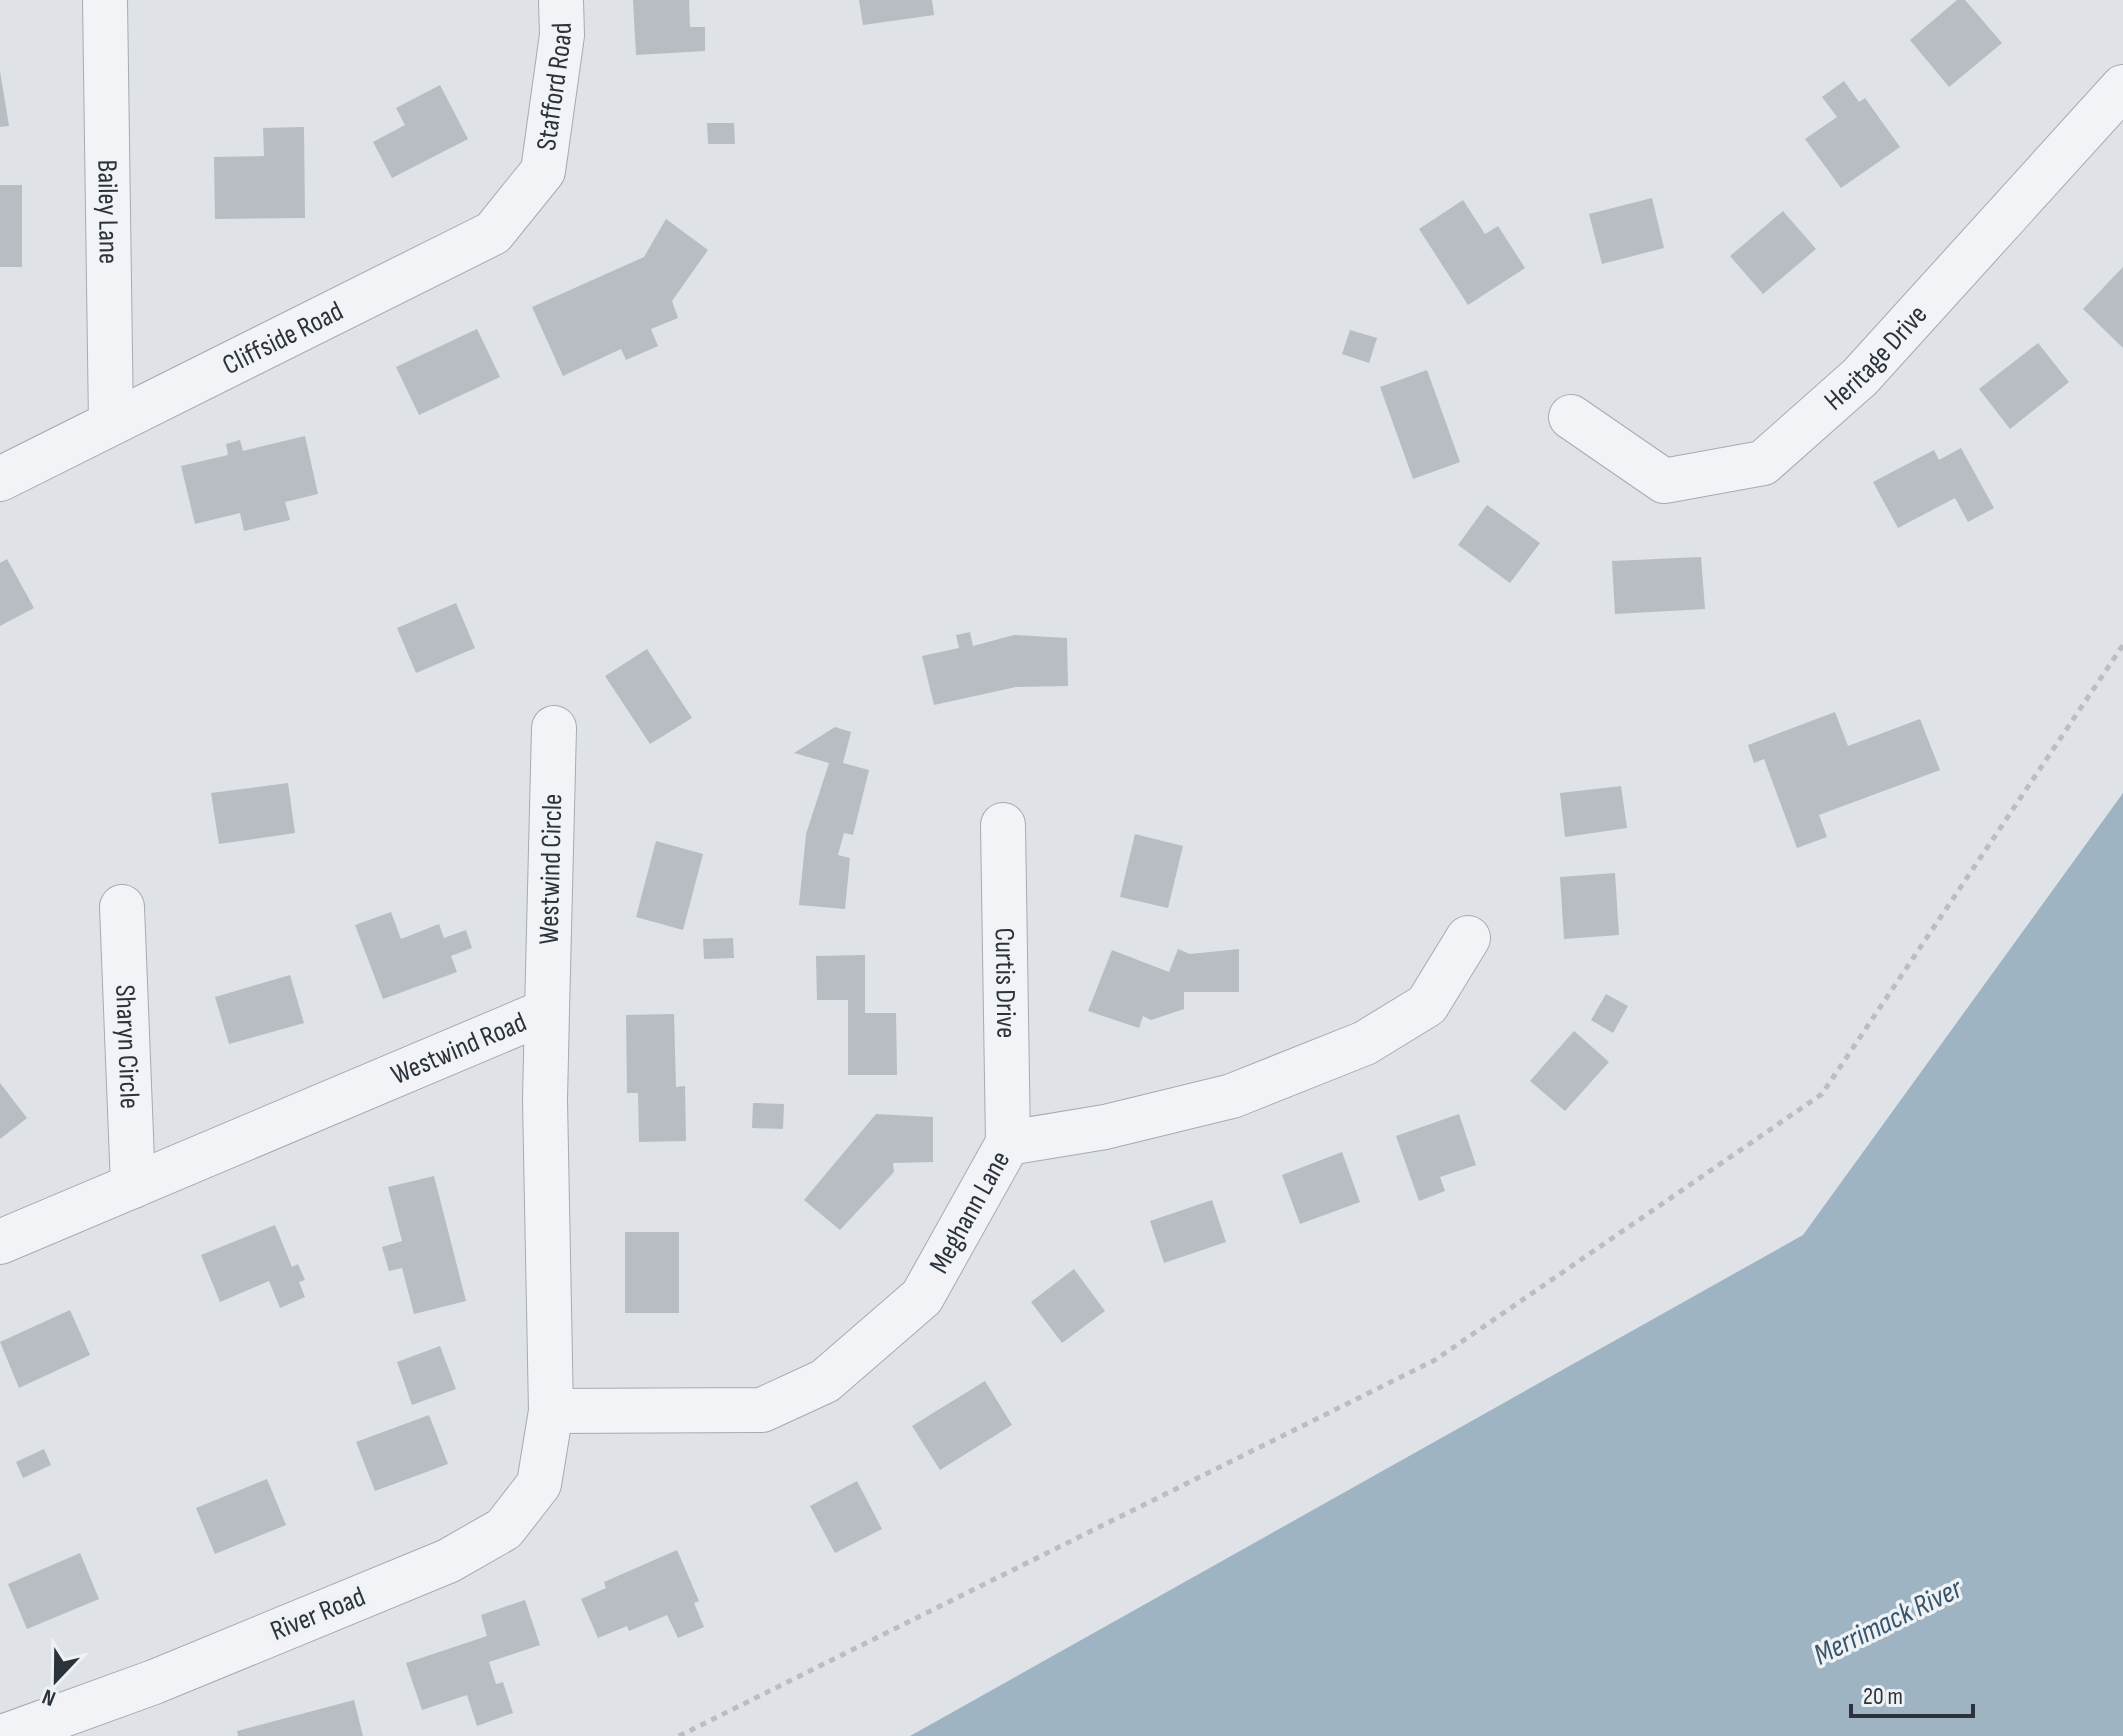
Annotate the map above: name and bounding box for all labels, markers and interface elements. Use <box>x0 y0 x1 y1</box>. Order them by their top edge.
street label: Stafford Road <box>530 22 578 152</box>
street label: Bailey Lane <box>91 159 125 264</box>
street label: Cliffside Road <box>217 294 348 382</box>
street label: Heritage Drive <box>1818 298 1934 417</box>
street label: Westwind Circle <box>532 793 569 945</box>
street label: Curtis Drive <box>988 927 1023 1039</box>
street label: Sharyn Circle <box>109 984 146 1110</box>
street label: Westwind Road <box>386 1005 531 1091</box>
street label: Meghann Lane <box>922 1145 1017 1279</box>
water label: Merrimack River <box>1808 1570 1969 1673</box>
street label: River Road <box>266 1580 370 1648</box>
north arrow <box>16 1640 96 1720</box>
scale bar <box>1851 1668 1973 1718</box>
text: N <box>39 1682 60 1712</box>
text: 20 m <box>1863 1682 1903 1711</box>

